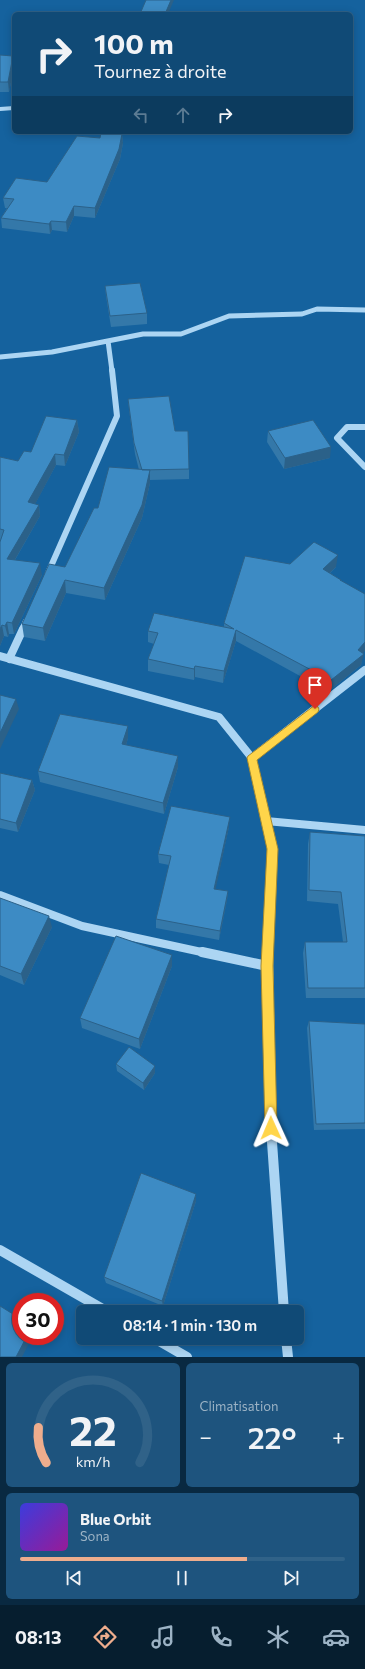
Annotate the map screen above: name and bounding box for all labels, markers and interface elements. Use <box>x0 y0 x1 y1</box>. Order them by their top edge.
text: 100 m <box>94 26 174 60</box>
icon: right <box>28 28 80 80</box>
text: Tournez à droite <box>94 60 227 82</box>
icon: left <box>130 104 152 126</box>
icon: ahead <box>172 104 194 126</box>
icon: right <box>214 104 236 126</box>
pin <box>298 668 332 709</box>
icon: arrive <box>304 674 326 696</box>
position arrow <box>250 1107 292 1149</box>
speed limit sign: 30 <box>12 1293 64 1345</box>
text: 08:14 · 1 min · 130 m <box>123 1316 257 1334</box>
text: Climatisation <box>200 1398 278 1414</box>
text: 22 <box>69 1404 116 1455</box>
text: 22° <box>248 1418 296 1455</box>
text: − <box>200 1423 212 1450</box>
text: + <box>332 1423 345 1450</box>
text: km/h <box>75 1452 110 1470</box>
text: Blue Orbit <box>80 1510 151 1528</box>
text: Sona <box>80 1528 110 1544</box>
icon: previous <box>63 1567 85 1589</box>
icon: pause <box>171 1567 193 1589</box>
icon: next <box>280 1567 302 1589</box>
icon: directions <box>91 1623 119 1651</box>
icon: music <box>149 1623 177 1651</box>
icon: phone <box>207 1623 235 1651</box>
icon: climate <box>264 1623 292 1651</box>
icon: car <box>322 1623 350 1651</box>
text: 08:13 <box>15 1626 61 1648</box>

